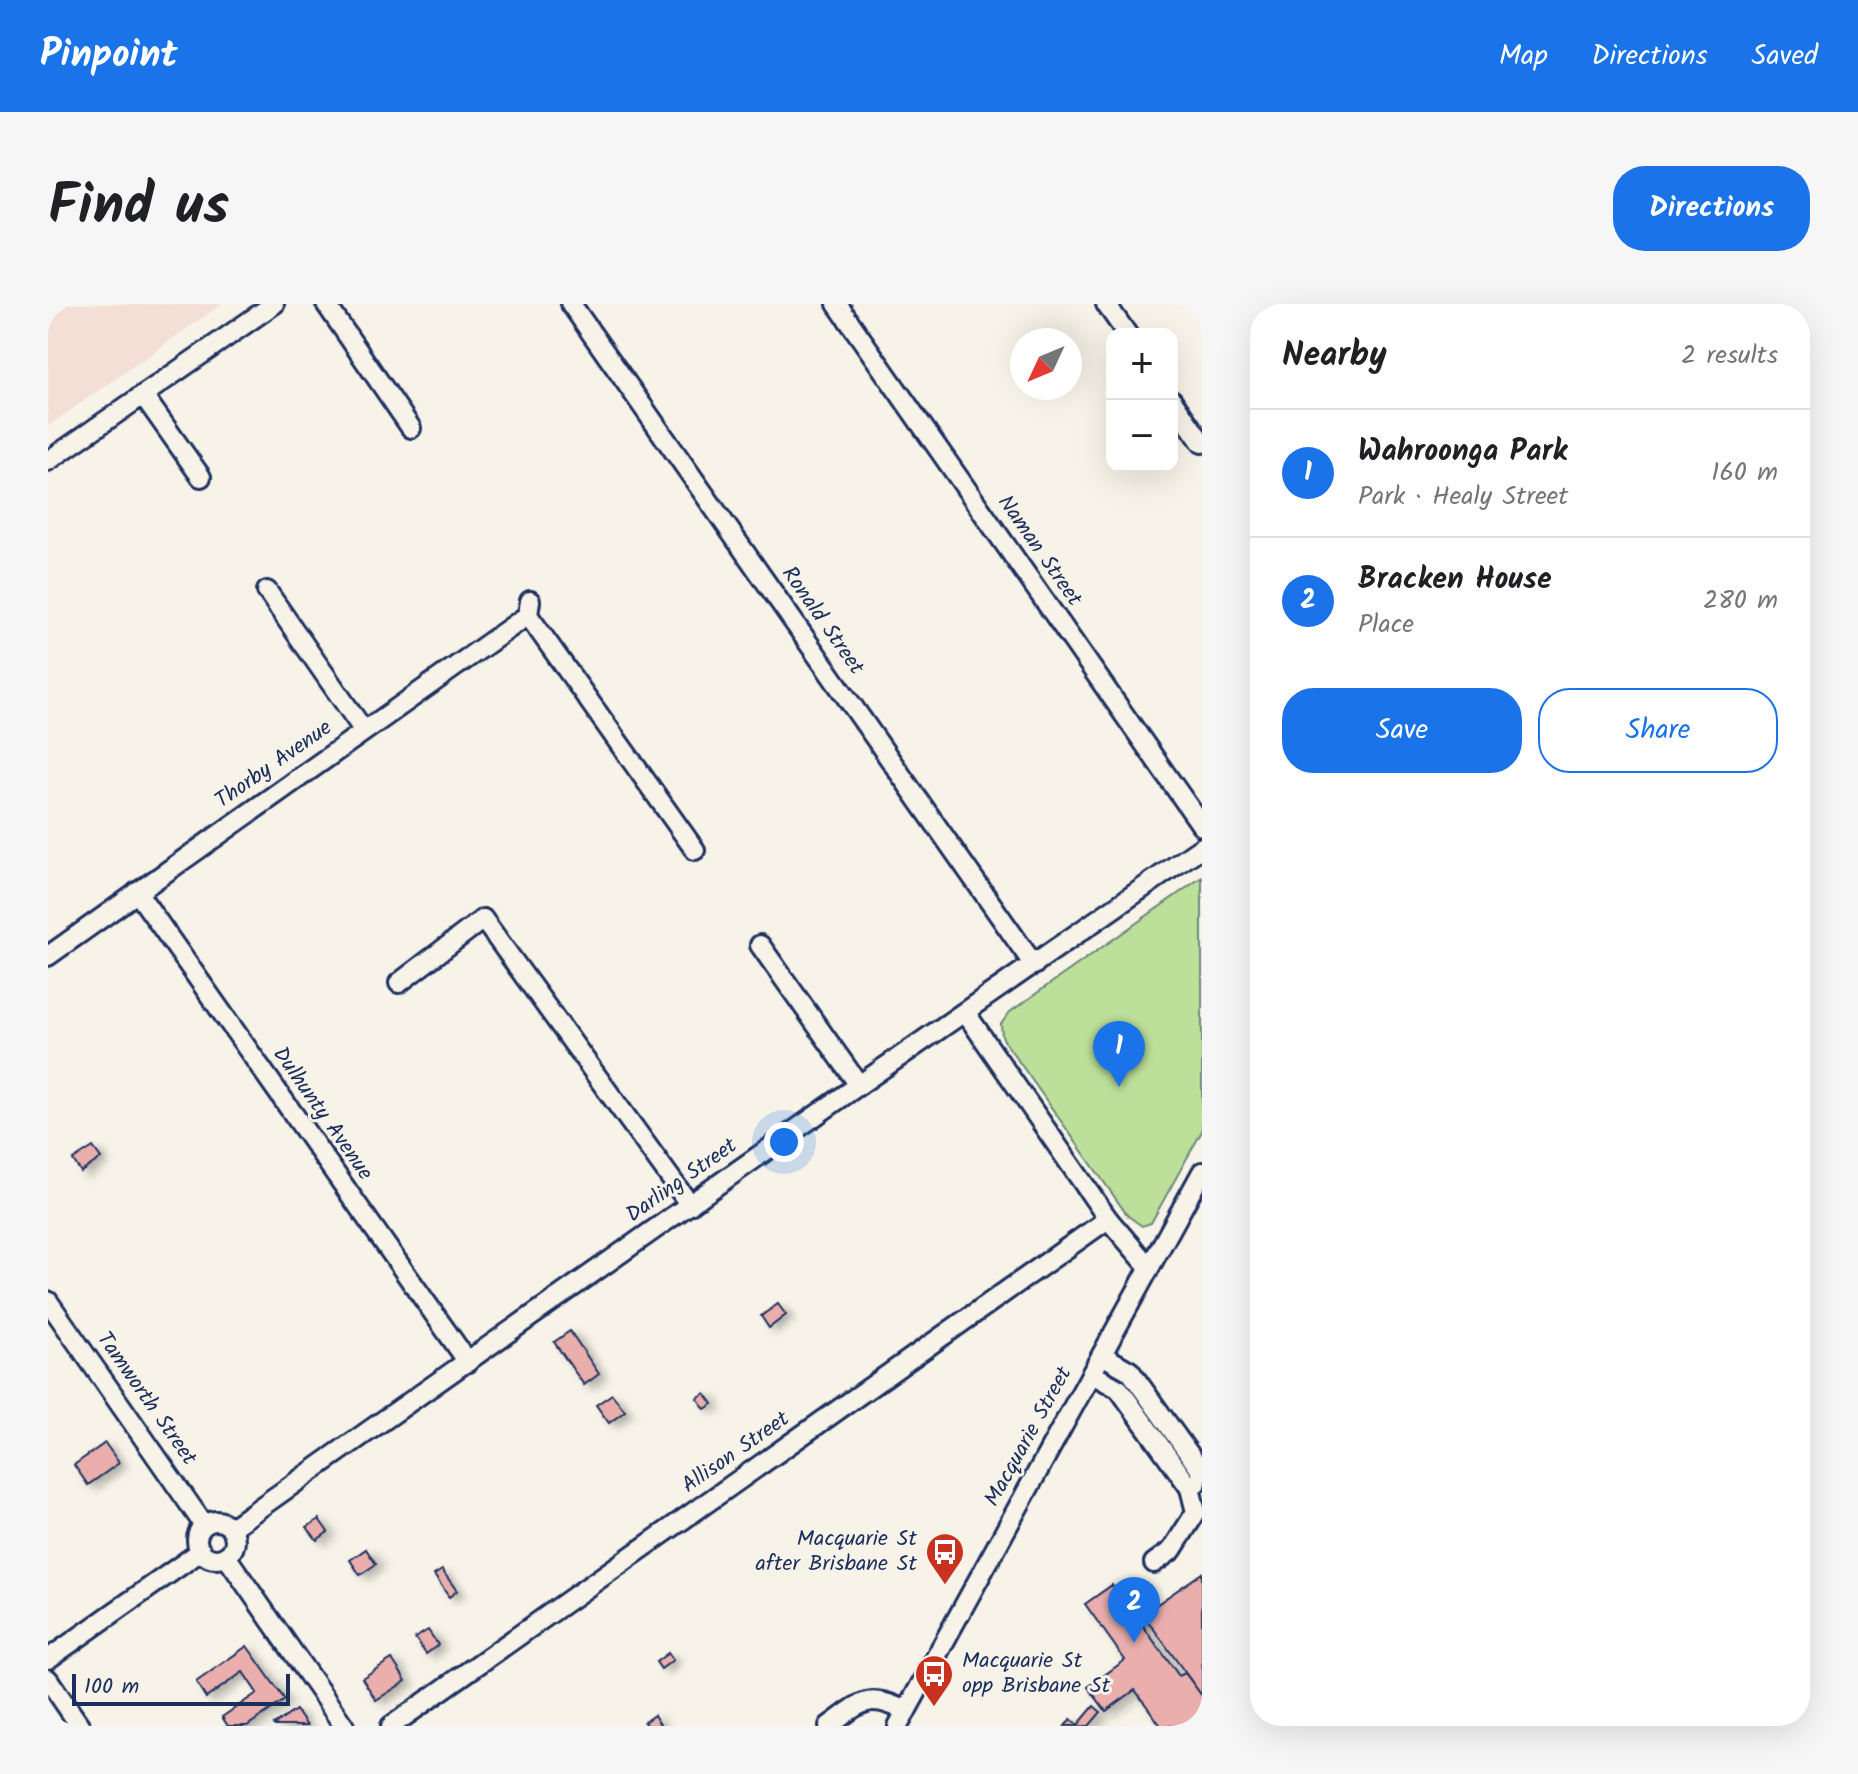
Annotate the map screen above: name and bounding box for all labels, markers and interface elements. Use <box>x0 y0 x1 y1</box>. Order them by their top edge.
text: Pinpoint <box>40 26 178 86</box>
text: Map <box>1499 34 1548 79</box>
text: Directions <box>1592 34 1708 79</box>
text: Saved <box>1752 34 1818 79</box>
text: Find us <box>48 163 229 253</box>
button: Directions <box>1613 166 1810 251</box>
north arrow <box>1010 328 1082 400</box>
map controls <box>1106 328 1178 472</box>
button: + <box>1106 328 1178 400</box>
text: Nearby <box>1282 329 1387 383</box>
text: 2 results <box>1681 335 1778 377</box>
button: − <box>1106 400 1178 472</box>
text: Wahroonga Park <box>1358 428 1567 476</box>
text: 1 <box>1304 452 1312 494</box>
text: 160 m <box>1711 452 1778 494</box>
text: Park · Healy Street <box>1358 476 1568 518</box>
street label: Naman Street <box>988 488 1091 614</box>
text: Bracken House <box>1358 556 1552 604</box>
street label: Ronald Street <box>772 559 873 683</box>
text: 2 <box>1300 580 1316 622</box>
text: 280 m <box>1703 580 1778 622</box>
text: Place <box>1358 604 1414 646</box>
button: Save <box>1282 688 1522 773</box>
button: Share <box>1538 688 1778 773</box>
street label: Thorby Avenue <box>208 712 340 818</box>
pin: 1 <box>1093 1021 1145 1087</box>
street label: Dulhunty Avenue <box>263 1040 381 1188</box>
your location <box>764 1122 804 1162</box>
street label: Darling Street <box>619 1129 745 1232</box>
street label: Tamworth Street <box>87 1325 206 1474</box>
street label: Macquarie Street <box>976 1360 1082 1514</box>
street label: Allison Street <box>675 1403 798 1503</box>
place label: Macquarie St after Brisbane St <box>755 1522 917 1582</box>
bus stop icon: Macquarie St after Brisbane St <box>924 1531 966 1586</box>
pin: 2 <box>1108 1577 1160 1643</box>
place label: Macquarie St opp Brisbane St <box>962 1644 1111 1704</box>
bus stop icon: Macquarie St opp Brisbane St <box>913 1653 955 1708</box>
scale bar <box>72 1670 290 1706</box>
text: 100 m <box>84 1670 139 1705</box>

